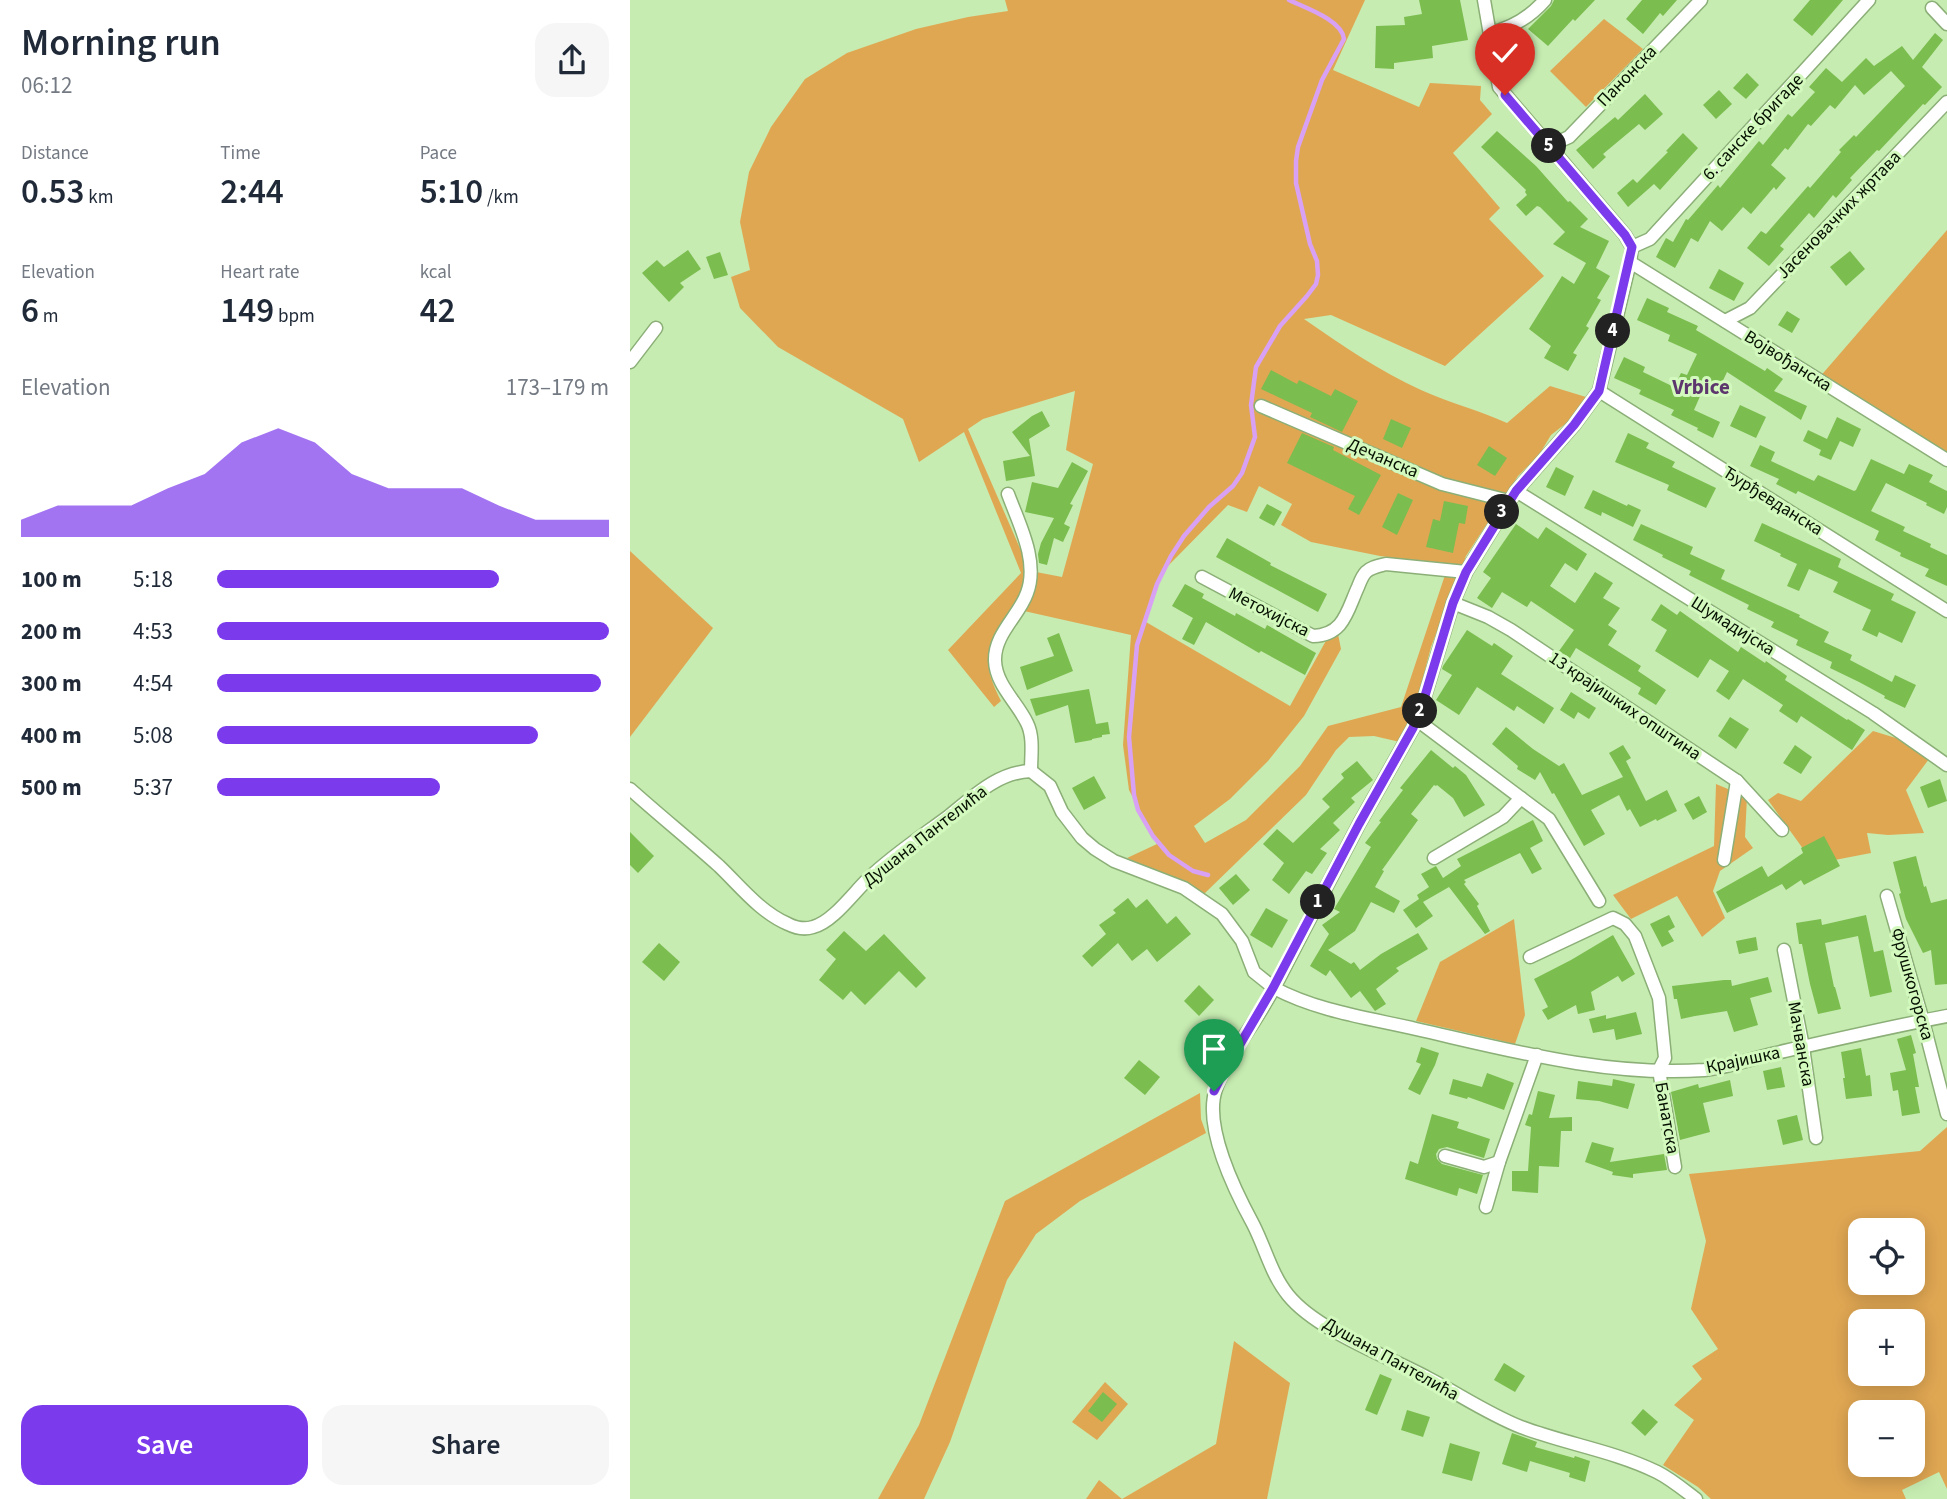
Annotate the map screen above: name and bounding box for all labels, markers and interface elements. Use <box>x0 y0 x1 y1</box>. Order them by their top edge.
text: Morning run <box>21 16 221 70</box>
button: share <box>535 23 609 97</box>
pin <box>1475 23 1535 95</box>
icon: check <box>1486 34 1524 72</box>
street label: Панонска <box>1591 40 1663 112</box>
street label: 6. санске бригаде <box>1697 68 1809 186</box>
text: 06:12 <box>21 69 72 102</box>
pin: 5 <box>1532 128 1566 164</box>
text: 5 <box>1543 132 1554 159</box>
text: Distance <box>21 140 89 167</box>
text: Time <box>220 140 260 167</box>
text: Pace <box>420 140 457 167</box>
street label: Јасеновачких жртава <box>1771 145 1907 285</box>
text: 0.53 <box>21 167 85 217</box>
text: 2:44 <box>220 167 284 217</box>
text: 5:10 <box>420 167 483 217</box>
text: km <box>85 184 113 211</box>
text: /km <box>483 184 519 211</box>
text: Elevation <box>21 259 95 286</box>
text: Heart rate <box>220 259 299 286</box>
text: kcal <box>420 259 452 286</box>
text: 6 <box>21 286 39 336</box>
text: 149 <box>220 286 274 336</box>
text: 42 <box>420 286 456 336</box>
text: m <box>39 303 59 330</box>
text: bpm <box>274 303 315 330</box>
pin: 4 <box>1595 314 1630 348</box>
text: 4 <box>1607 317 1618 344</box>
street label: Војвођанска <box>1739 324 1837 398</box>
text: Elevation <box>21 371 111 404</box>
text: 173–179 m <box>506 371 609 404</box>
district label: Vrbice <box>1671 372 1730 402</box>
street label: Дечанска <box>1344 432 1422 484</box>
street label: Ђурђевданска <box>1718 460 1828 542</box>
pin: 3 <box>1484 494 1520 530</box>
text: 3 <box>1496 498 1507 525</box>
text: 100 m <box>21 563 82 596</box>
text: 5:18 <box>133 563 173 596</box>
street label: Метохијска <box>1224 581 1314 643</box>
street label: Шумадијска <box>1686 590 1780 662</box>
text: 200 m <box>21 615 82 648</box>
text: 4:53 <box>133 615 173 648</box>
street label: 13 крајишких општина <box>1544 646 1706 766</box>
text: 300 m <box>21 667 82 700</box>
text: 4:54 <box>133 667 173 700</box>
pin: 2 <box>1402 694 1438 728</box>
text: 2 <box>1414 697 1425 724</box>
text: 400 m <box>21 719 82 752</box>
text: 5:08 <box>133 719 173 752</box>
text: 500 m <box>21 771 82 804</box>
text: 5:37 <box>133 771 173 804</box>
street label: Душана Пантелића <box>858 779 992 893</box>
pin: 1 <box>1300 884 1336 920</box>
text: 1 <box>1312 888 1323 915</box>
street label: Фрушкогорска <box>1884 925 1940 1043</box>
street label: Мачванска <box>1781 1000 1821 1088</box>
pin <box>1184 1019 1244 1091</box>
icon: arrive <box>1195 1030 1233 1068</box>
street label: Крајишка <box>1704 1040 1782 1080</box>
street label: Банатска <box>1648 1080 1686 1156</box>
map controls <box>1848 1218 1925 1477</box>
button: locate <box>1848 1218 1925 1295</box>
button: + <box>1848 1309 1925 1386</box>
street label: Душана Пантелића <box>1319 1311 1463 1407</box>
button: − <box>1848 1400 1925 1477</box>
button: Save <box>21 1405 308 1485</box>
button: Share <box>322 1405 609 1485</box>

